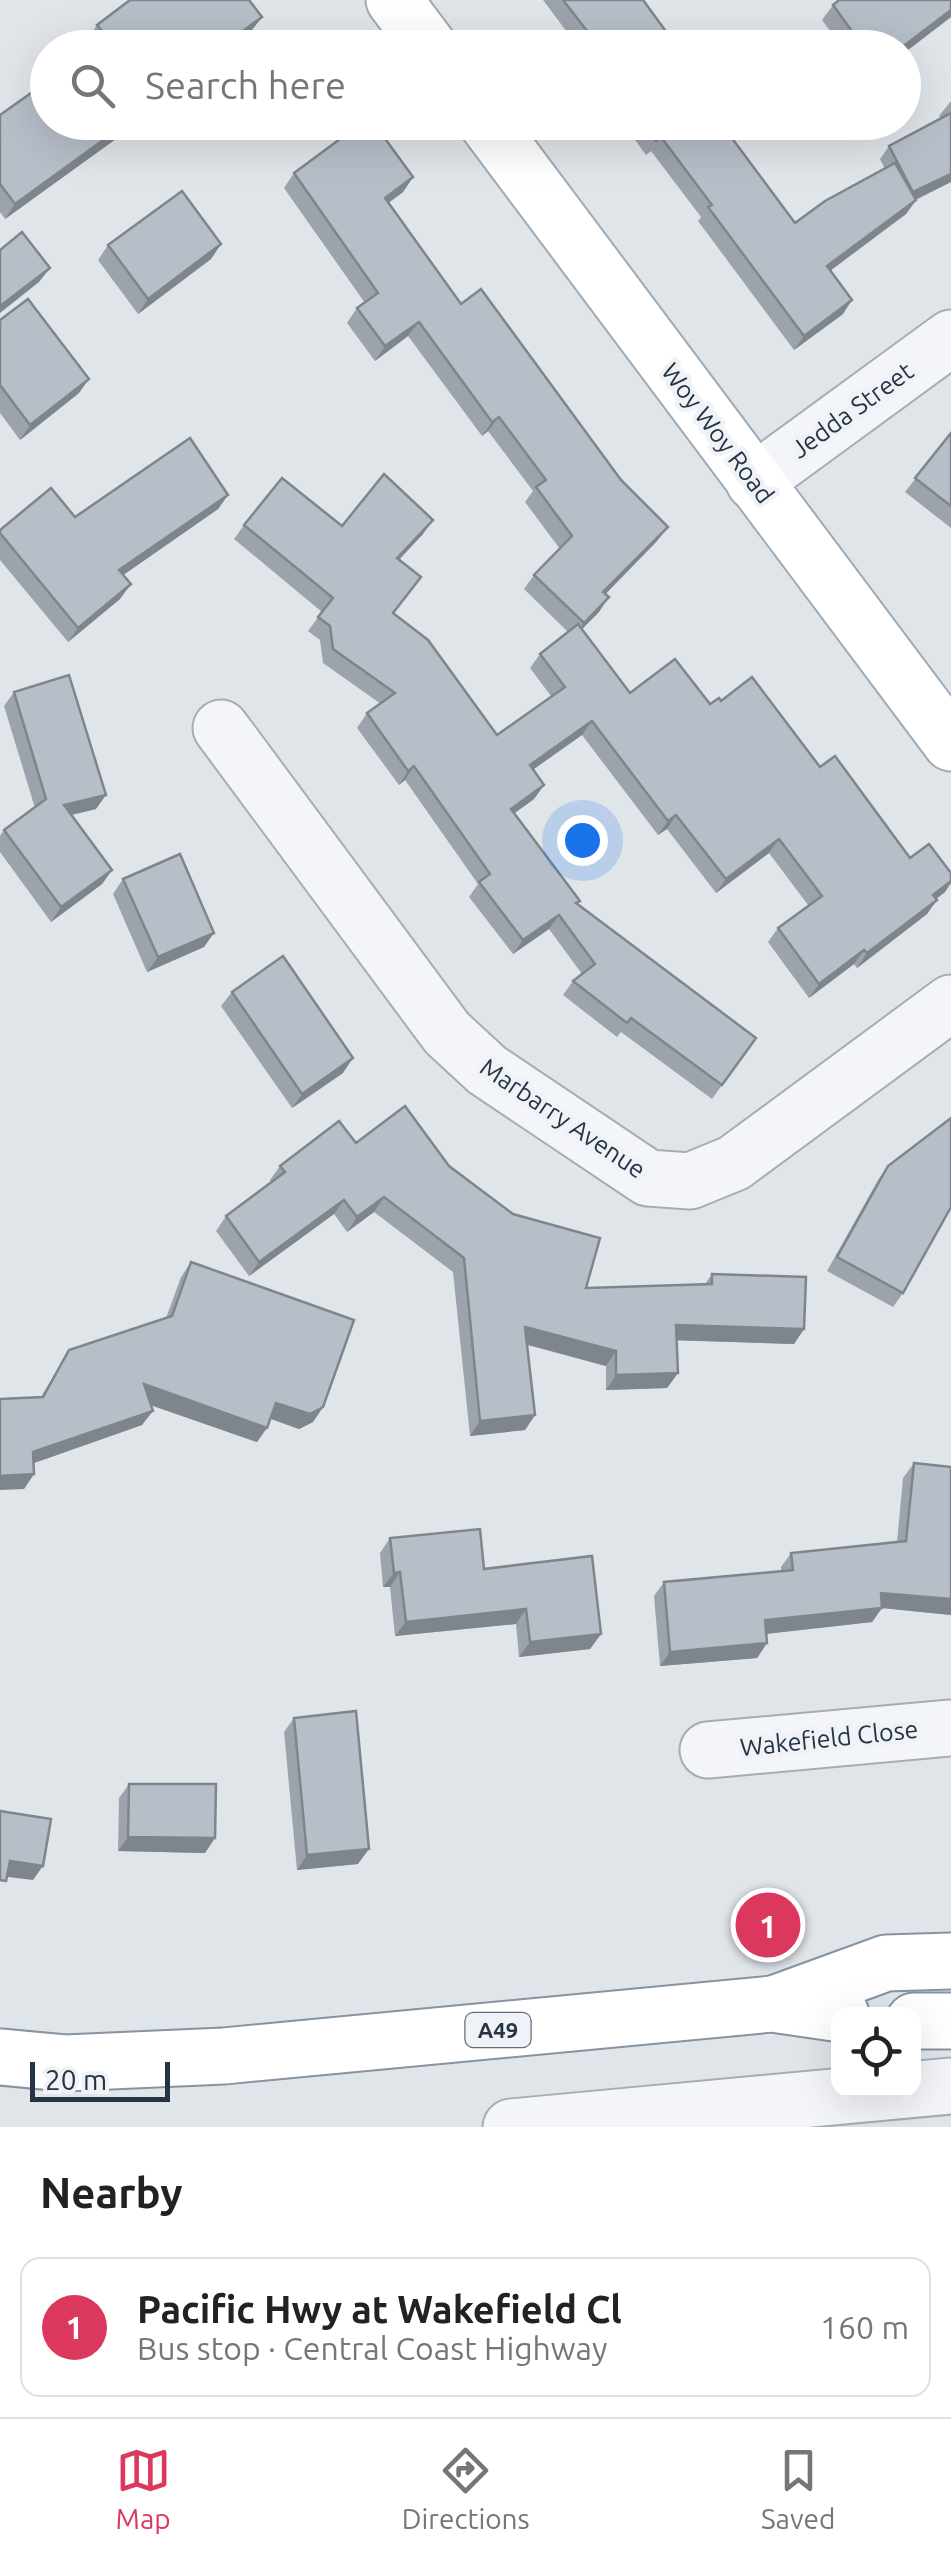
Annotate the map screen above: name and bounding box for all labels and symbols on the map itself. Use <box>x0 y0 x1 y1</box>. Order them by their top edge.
street label: Jedda Street <box>786 356 919 464</box>
street label: Woy Woy Road <box>656 358 780 508</box>
your location <box>557 815 608 866</box>
street label: Marbarry Avenue <box>475 1052 651 1184</box>
street label: Wakefield Close <box>739 1715 919 1761</box>
pin: 1 <box>736 1888 800 1962</box>
road number: A49 <box>466 2013 530 2047</box>
scale bar <box>30 2057 170 2102</box>

